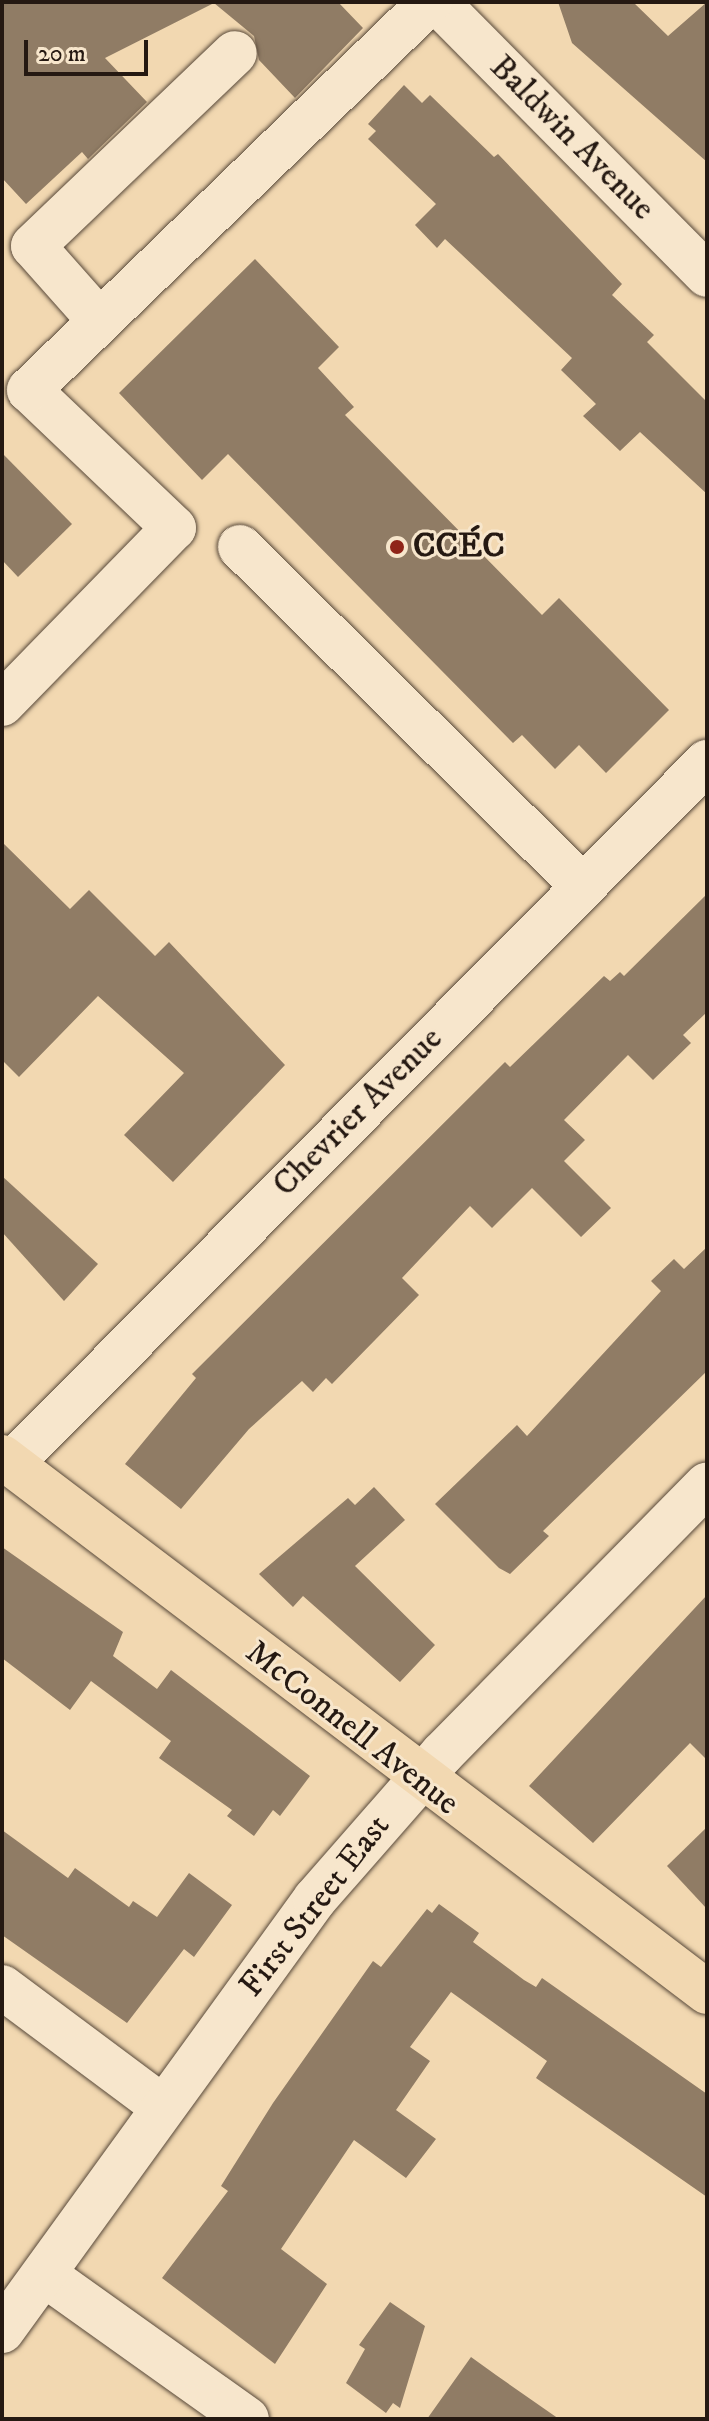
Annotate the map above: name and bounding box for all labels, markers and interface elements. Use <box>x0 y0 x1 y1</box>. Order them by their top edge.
scale bar <box>28 24 152 74</box>
text: 20 m <box>38 39 86 69</box>
street label: Baldwin Avenue <box>481 47 663 229</box>
place label: CCÉC <box>413 527 505 567</box>
marker: CCÉC <box>388 538 406 556</box>
street label: Chevrier Avenue <box>265 1019 451 1205</box>
street label: McConnell Avenue <box>237 1632 467 1824</box>
street label: First Street East <box>231 1807 399 2005</box>

